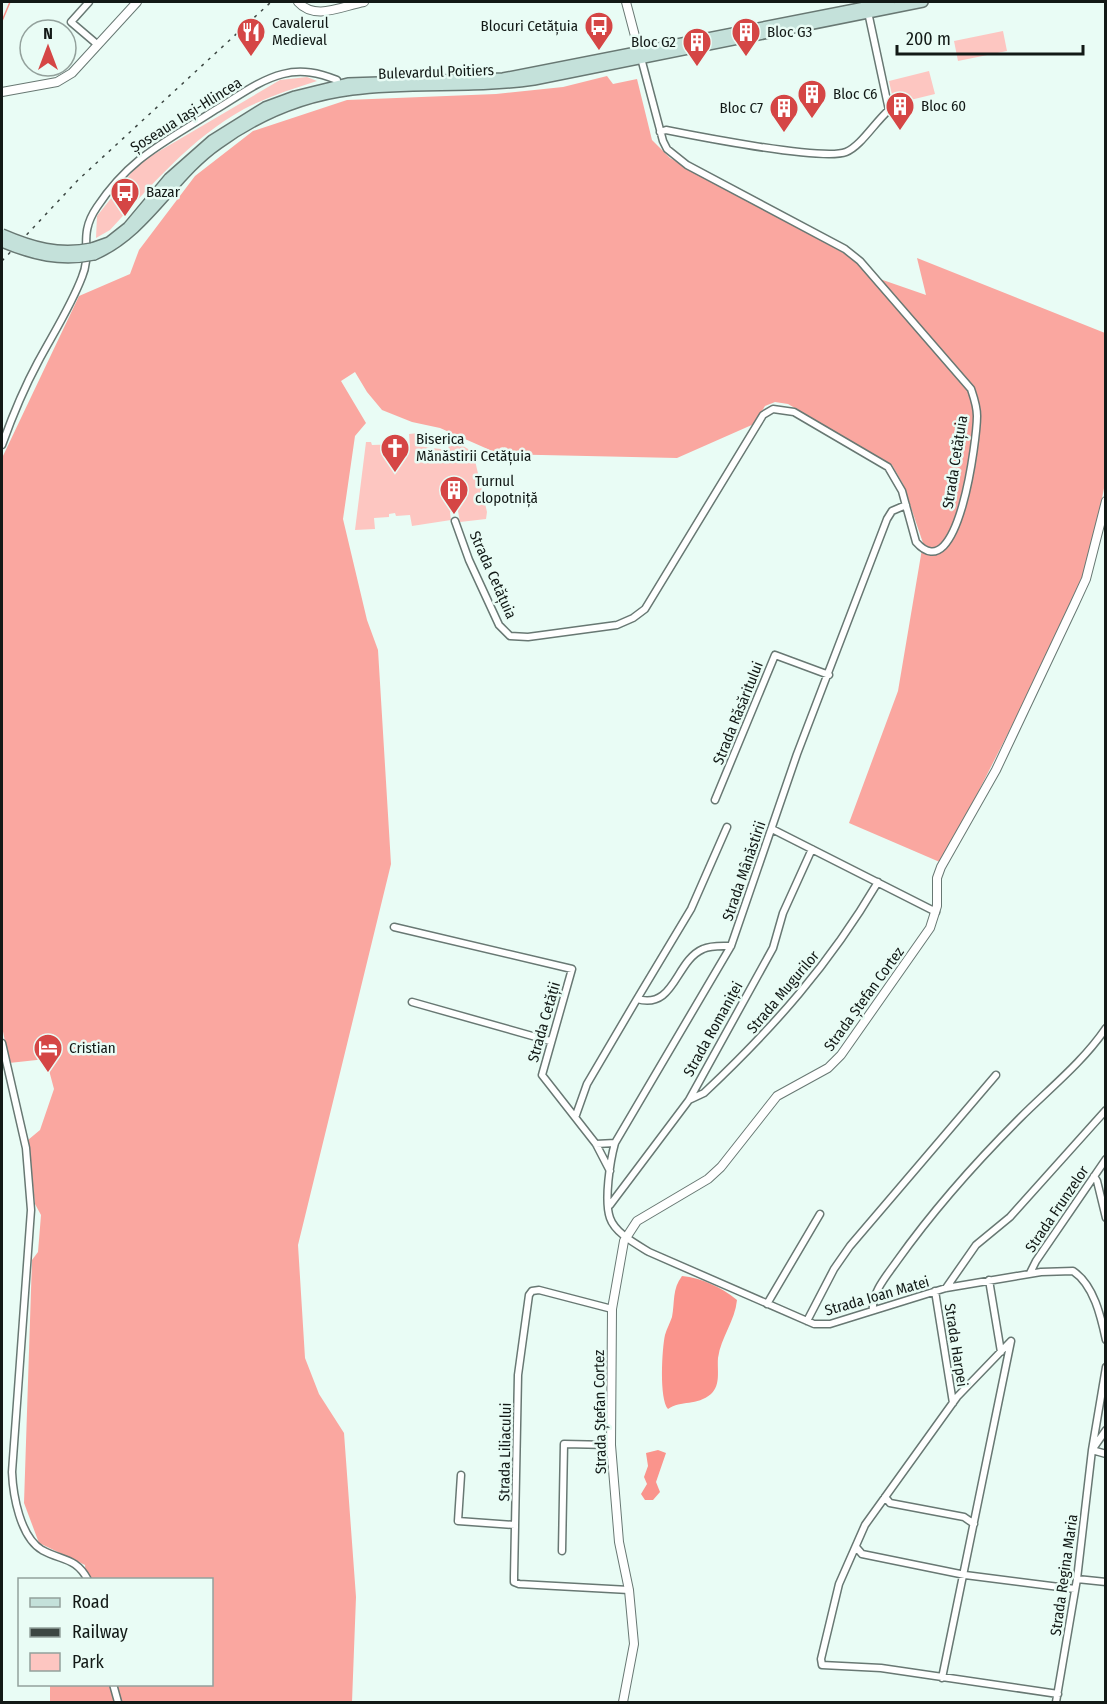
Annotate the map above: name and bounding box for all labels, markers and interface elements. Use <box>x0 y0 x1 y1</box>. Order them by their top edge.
bus stop icon: Blocuri Cetățuia <box>583 10 615 52</box>
place label: Cavalerul Medieval <box>272 14 329 49</box>
restaurant icon: Cavalerul Medieval <box>235 16 267 58</box>
building icon: Bloc G3 <box>730 16 762 58</box>
place label: Blocuri Cetățuia <box>481 17 578 36</box>
north arrow <box>18 18 78 78</box>
scale bar <box>897 18 1083 56</box>
place label: Bloc G3 <box>767 23 813 41</box>
text: N <box>43 24 53 43</box>
building icon: Bloc G2 <box>681 26 713 68</box>
text: 200 m <box>906 28 951 50</box>
place label: Bloc G2 <box>631 33 676 51</box>
street label: Bulevardul Poitiers <box>378 61 494 83</box>
street label: Șoseaua Iași-Hlincea <box>127 74 245 157</box>
building icon: Bloc C6 <box>796 78 828 120</box>
place label: Bloc C6 <box>833 85 878 103</box>
building icon: Bloc 60 <box>884 90 916 132</box>
building icon: Bloc C7 <box>768 92 800 134</box>
place label: Bloc 60 <box>921 97 966 115</box>
place label: Bloc C7 <box>720 99 763 117</box>
bus stop icon: Bazar <box>109 176 141 218</box>
place label: Bazar <box>146 183 181 201</box>
street label: Strada Cetățuia <box>939 414 972 510</box>
place label: Biserica Mănăstirii Cetățuia <box>416 430 531 466</box>
church icon: Biserica Mănăstirii Cetățuia <box>379 432 411 474</box>
place label: Turnul clopotniță <box>475 472 538 508</box>
building icon: Turnul clopotniță <box>438 474 470 516</box>
street label: Strada Cetățuia <box>465 528 520 622</box>
street label: Strada Răsăritului <box>709 659 767 767</box>
street label: Strada Mânăstirii <box>718 819 770 923</box>
street label: Strada Ștefan Cortez <box>820 943 909 1055</box>
street label: Strada Mugurilor <box>743 946 823 1037</box>
street label: Strada Romaniței <box>680 978 747 1080</box>
street label: Strada Cetății <box>524 980 565 1065</box>
hotel icon: Cristian <box>32 1032 64 1074</box>
place label: Cristian <box>69 1039 116 1057</box>
street label: Strada Frunzelor <box>1021 1162 1093 1256</box>
street label: Strada Ioan Matei <box>823 1273 931 1319</box>
street label: Strada Harpei <box>941 1302 971 1388</box>
street label: Strada Ștefan Cortez <box>590 1350 611 1474</box>
street label: Strada Liliacului <box>495 1403 515 1501</box>
street label: Strada Regina Maria <box>1047 1513 1081 1637</box>
legend <box>18 1578 213 1686</box>
text: Road <box>72 1591 109 1613</box>
text: Railway <box>72 1621 128 1643</box>
text: Park <box>72 1651 105 1673</box>

